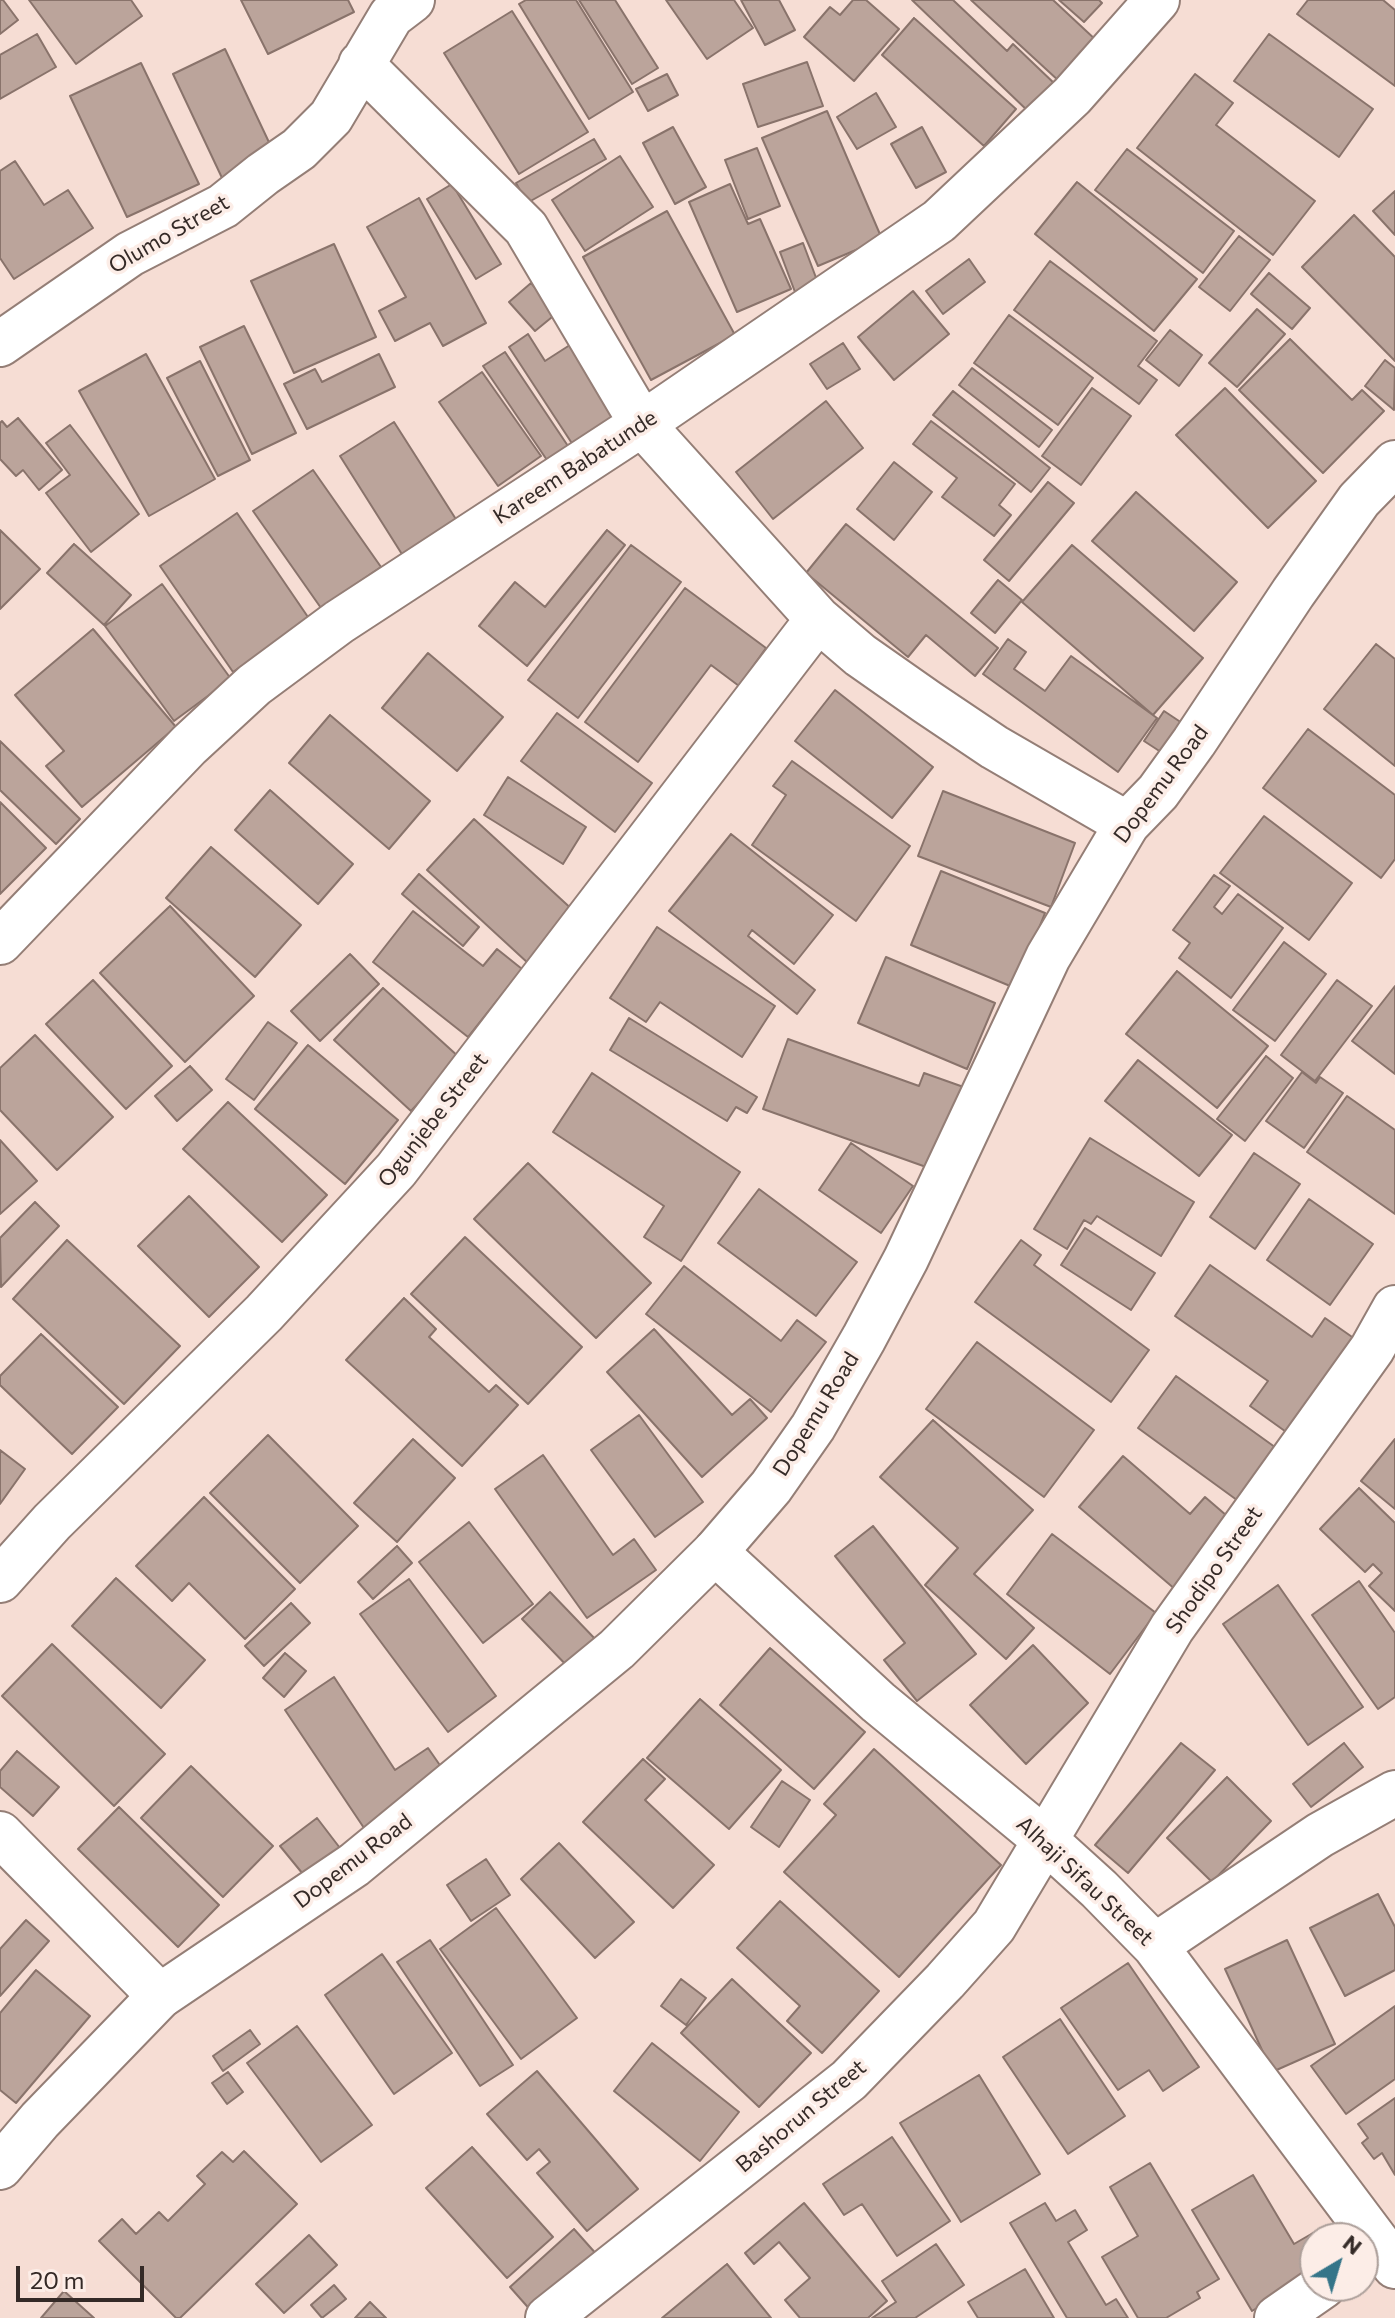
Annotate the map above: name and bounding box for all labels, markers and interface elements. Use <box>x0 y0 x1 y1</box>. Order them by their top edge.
street label: Olumo Street <box>104 189 234 279</box>
street label: Kareem Babatunde <box>488 404 662 530</box>
street label: Dopemu Road <box>1108 720 1214 848</box>
street label: Ogunjebe Street <box>372 1048 494 1192</box>
street label: Dopemu Road <box>767 1347 865 1481</box>
street label: Shodipo Street <box>1160 1501 1268 1639</box>
street label: Dopemu Road <box>289 1808 417 1914</box>
street label: Alhaji Sifau Street <box>1011 1811 1159 1951</box>
street label: Bashorun Street <box>731 2054 871 2178</box>
north arrow <box>1299 2222 1379 2302</box>
text: N <box>1338 2229 1368 2260</box>
scale bar <box>20 2250 148 2300</box>
text: 20 m <box>30 2265 84 2294</box>

